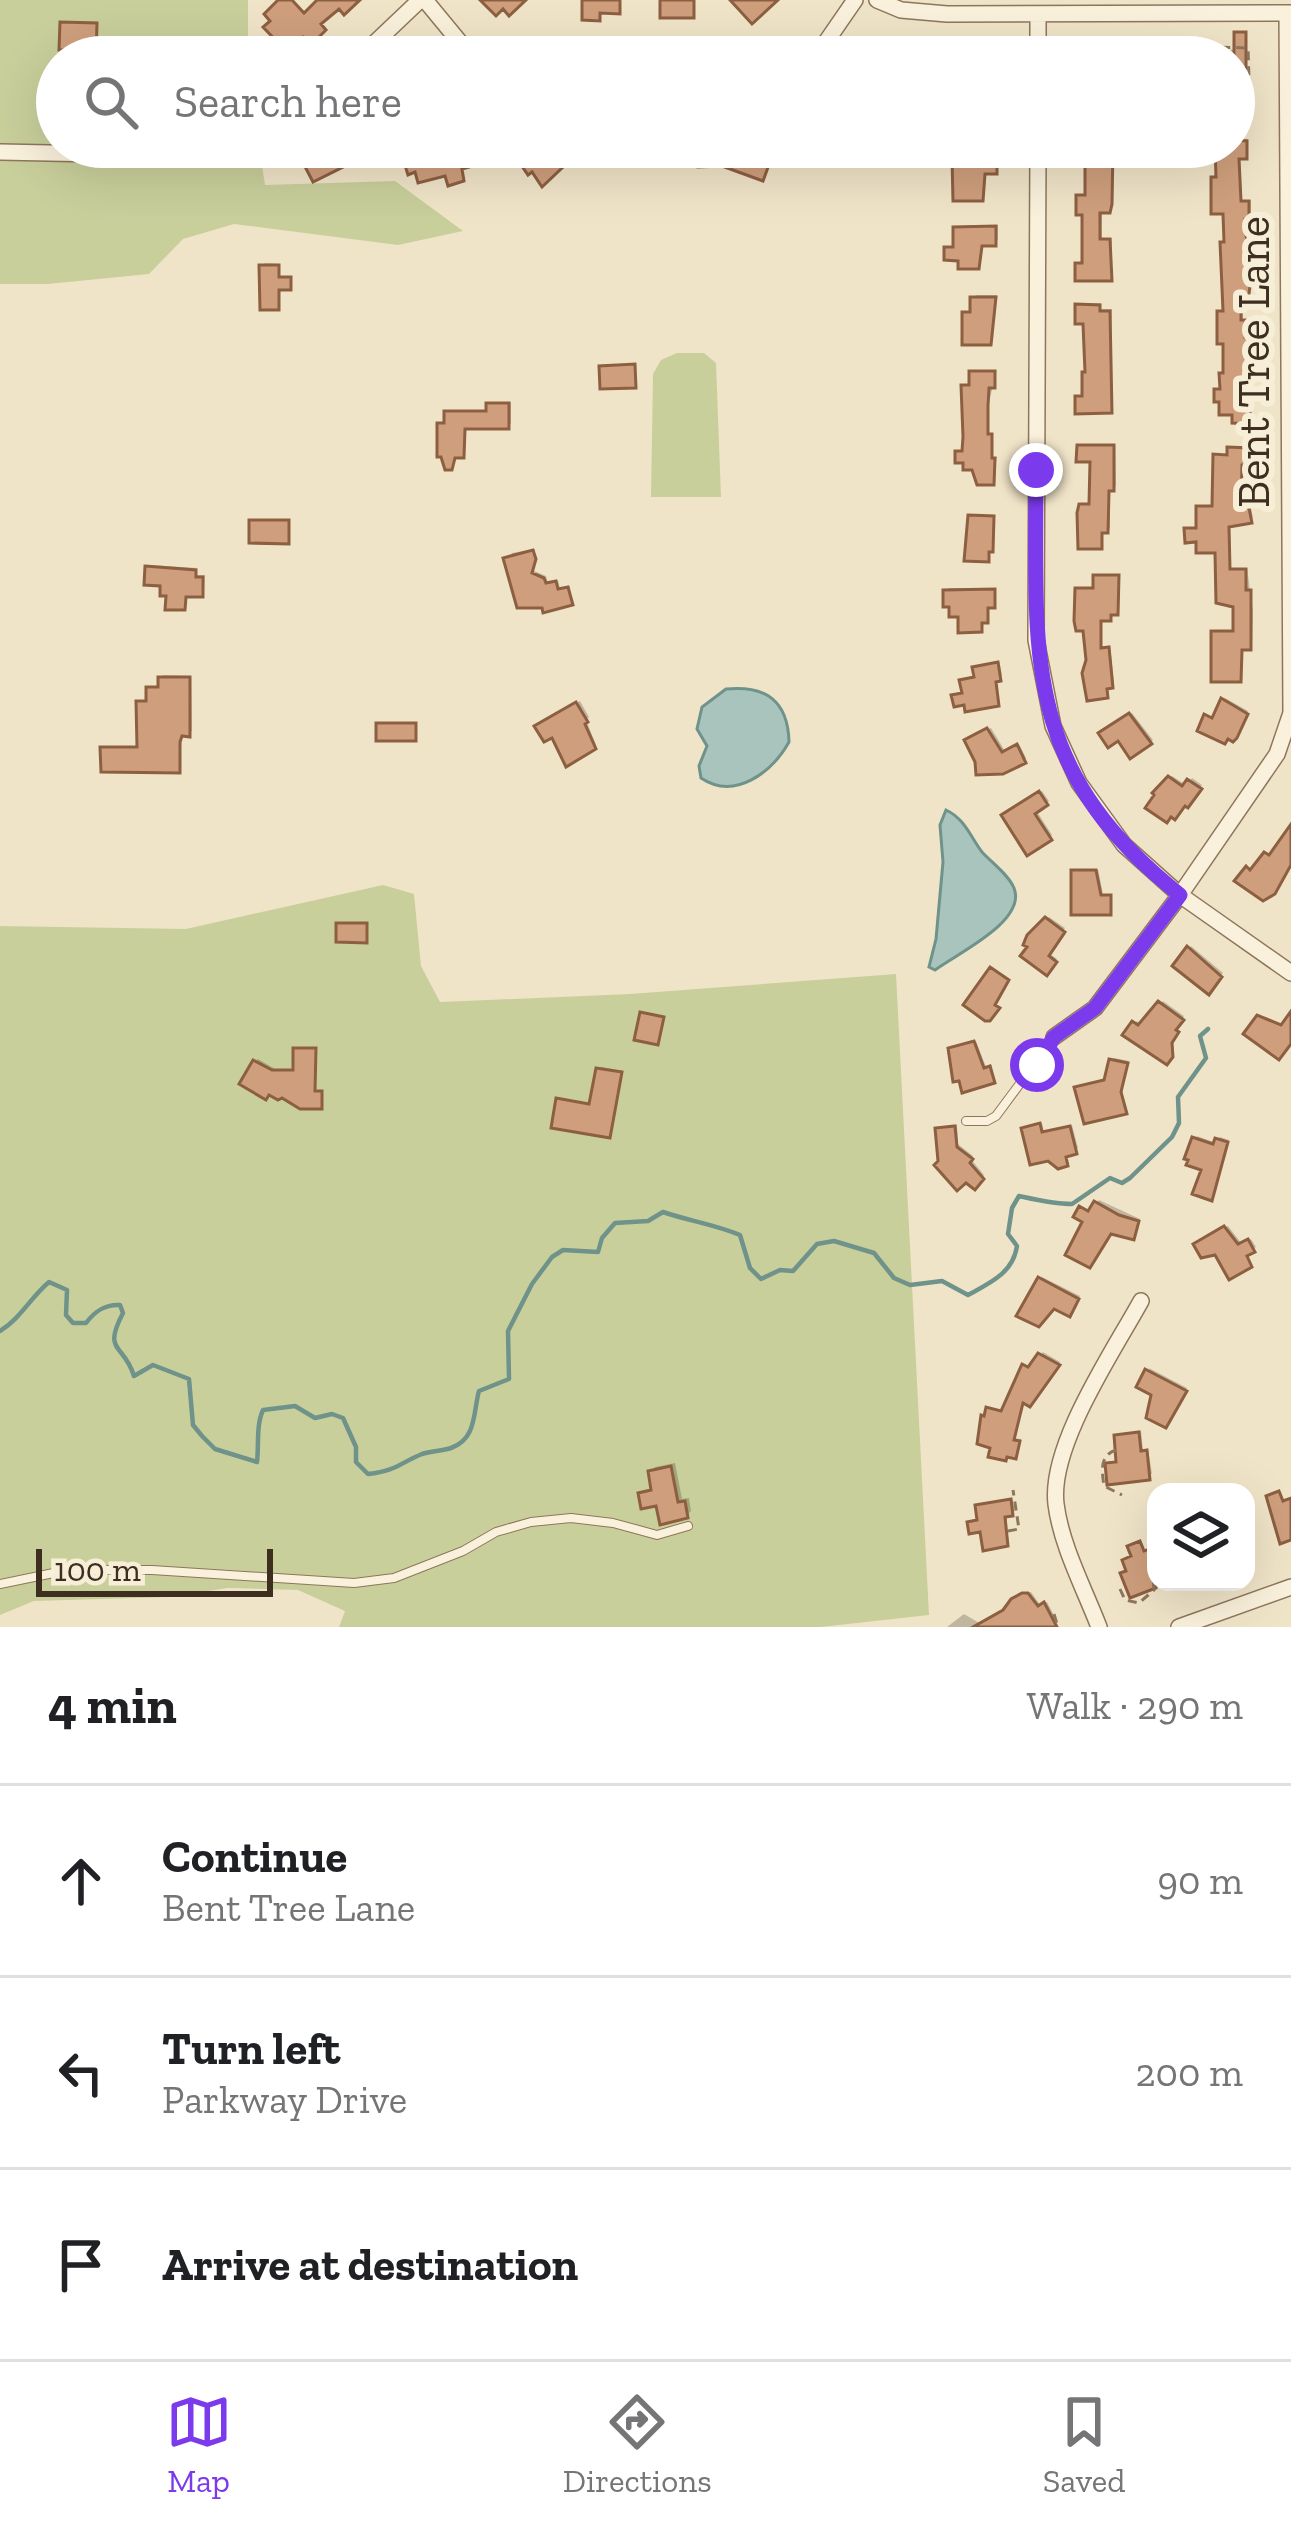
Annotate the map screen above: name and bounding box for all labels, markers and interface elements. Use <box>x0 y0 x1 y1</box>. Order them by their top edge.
search box <box>36 36 1255 168</box>
icon: search <box>78 69 144 135</box>
text: Search here <box>174 75 402 129</box>
street label: Bent Tree Lane <box>1227 216 1281 508</box>
route end <box>1009 443 1063 497</box>
route start <box>1010 1038 1064 1092</box>
map controls <box>1147 1483 1255 1591</box>
button: layers <box>1147 1483 1255 1591</box>
scale bar <box>36 1543 273 1596</box>
text: 100 m <box>54 1550 141 1589</box>
text: 4 min <box>48 1675 177 1736</box>
text: Walk · 290 m <box>1027 1682 1243 1729</box>
text: Continue <box>162 1830 347 1884</box>
icon: ahead <box>48 1848 114 1914</box>
text: 90 m <box>1157 1857 1243 1904</box>
text: Bent Tree Lane <box>162 1884 415 1931</box>
text: Turn left <box>162 2022 340 2076</box>
icon: left <box>48 2040 114 2106</box>
text: 200 m <box>1135 2049 1243 2096</box>
text: Parkway Drive <box>162 2076 407 2123</box>
icon: arrive <box>48 2232 114 2298</box>
text: Arrive at destination <box>162 2238 578 2292</box>
tab: Map <box>166 2389 232 2500</box>
tab: Directions <box>563 2389 712 2500</box>
tab: Saved <box>1043 2389 1125 2500</box>

